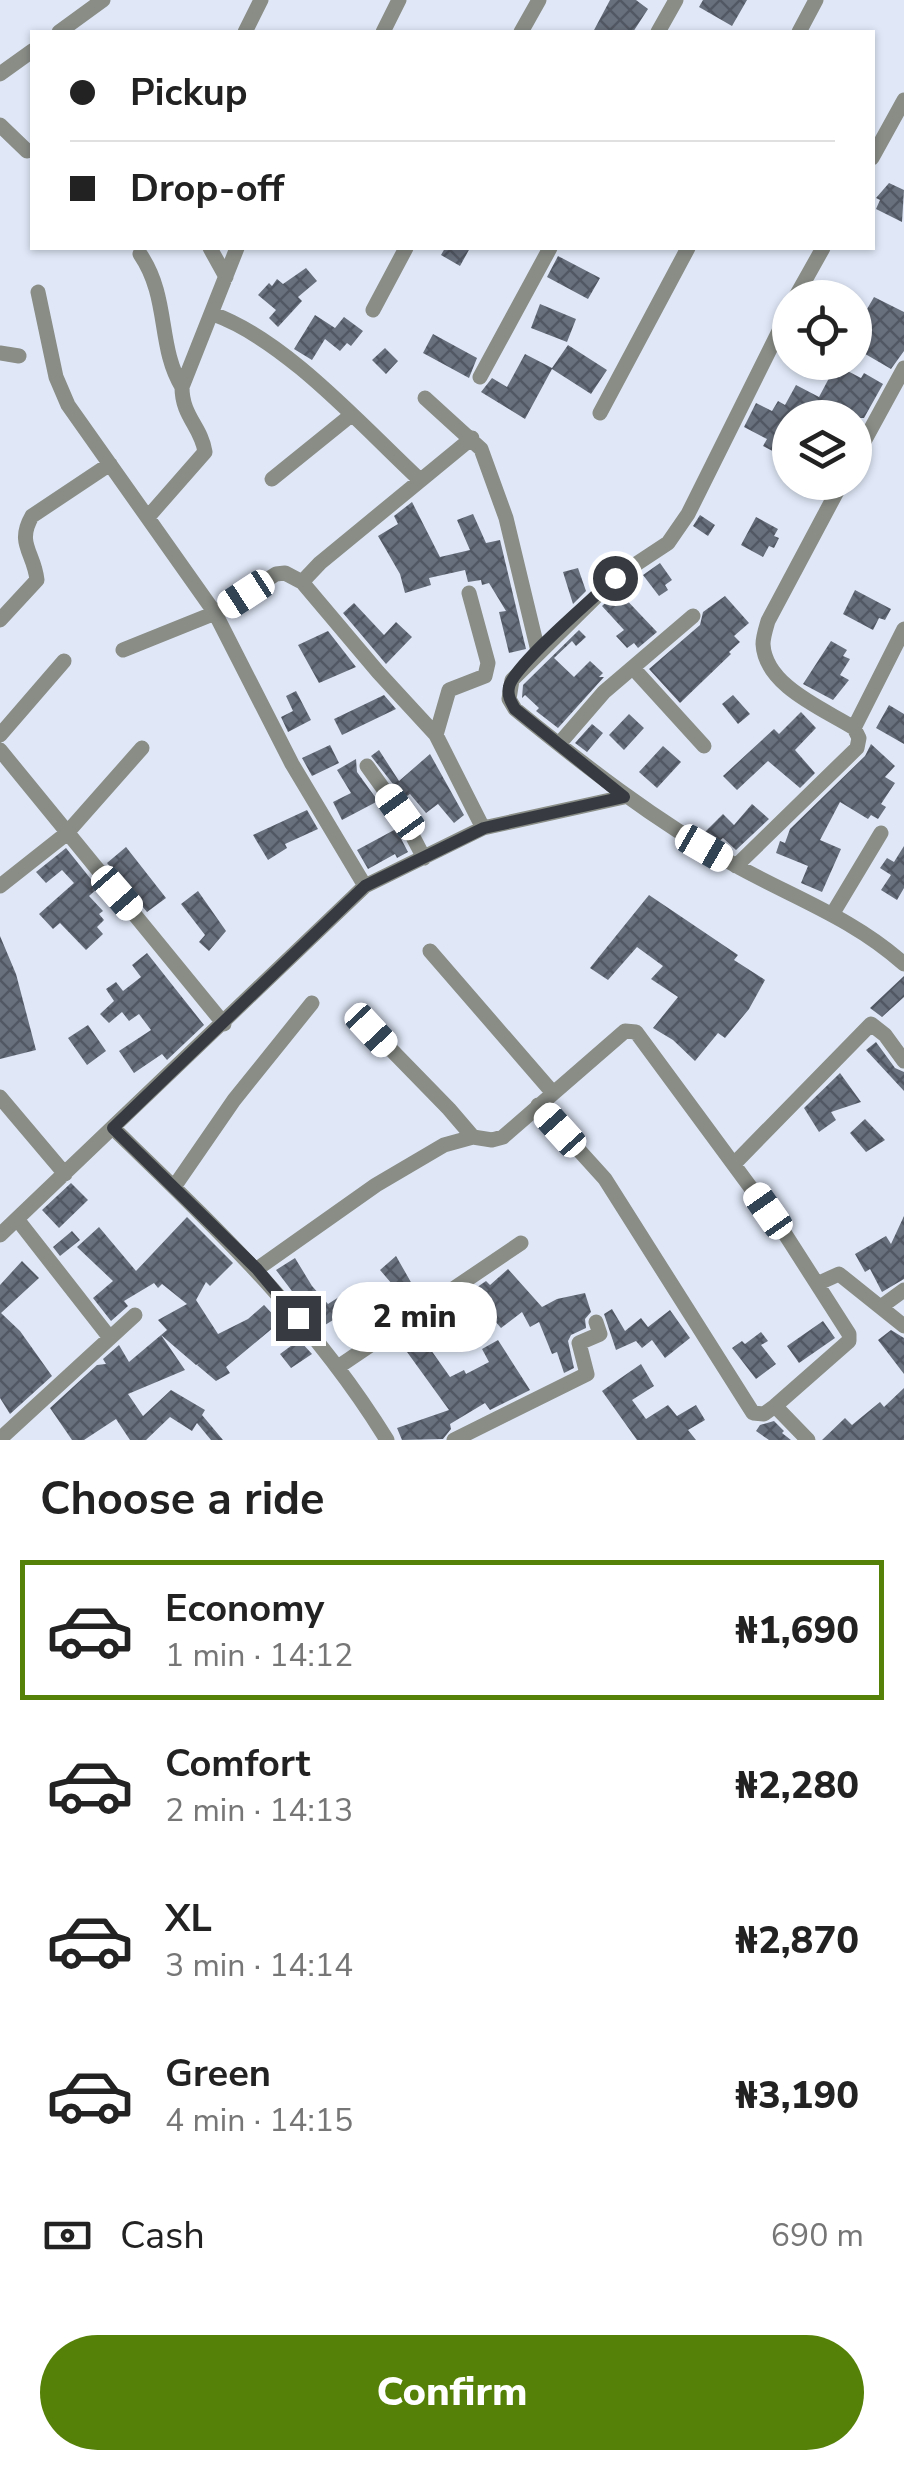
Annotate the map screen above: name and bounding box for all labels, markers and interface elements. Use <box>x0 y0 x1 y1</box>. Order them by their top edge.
text: Pickup <box>130 67 248 118</box>
text: Drop-off <box>130 163 284 214</box>
map controls <box>772 280 872 500</box>
button: locate <box>772 280 872 380</box>
button: layers <box>772 400 872 500</box>
route start <box>593 556 638 601</box>
car <box>213 565 279 623</box>
car <box>370 779 430 845</box>
car <box>671 820 737 876</box>
car <box>86 861 148 925</box>
car <box>340 998 402 1062</box>
car <box>529 1098 591 1162</box>
car <box>739 1178 797 1244</box>
callout: 2 min <box>333 1283 498 1353</box>
text: 2 min <box>372 1295 457 1338</box>
route end <box>276 1296 321 1341</box>
text: Choose a ride <box>40 1469 325 1530</box>
text: Economy <box>165 1583 324 1634</box>
icon: car <box>45 1585 135 1675</box>
text: ₦1,690 <box>735 1605 859 1656</box>
text: 1 min · 14:12 <box>165 1634 353 1677</box>
text: Comfort <box>165 1738 310 1789</box>
icon: car <box>45 1740 135 1830</box>
text: ₦2,280 <box>735 1760 859 1811</box>
text: 2 min · 14:13 <box>165 1789 353 1832</box>
text: XL <box>165 1893 212 1944</box>
icon: car <box>45 1895 135 1985</box>
text: ₦2,870 <box>735 1915 859 1966</box>
text: 3 min · 14:14 <box>165 1944 353 1987</box>
text: Green <box>165 2048 271 2099</box>
icon: car <box>45 2050 135 2140</box>
text: ₦3,190 <box>735 2070 859 2121</box>
text: 4 min · 14:15 <box>165 2099 353 2142</box>
icon: cash <box>40 2208 95 2263</box>
text: Cash <box>120 2210 205 2261</box>
text: 690 m <box>771 2214 864 2257</box>
button: Confirm <box>40 2335 864 2450</box>

